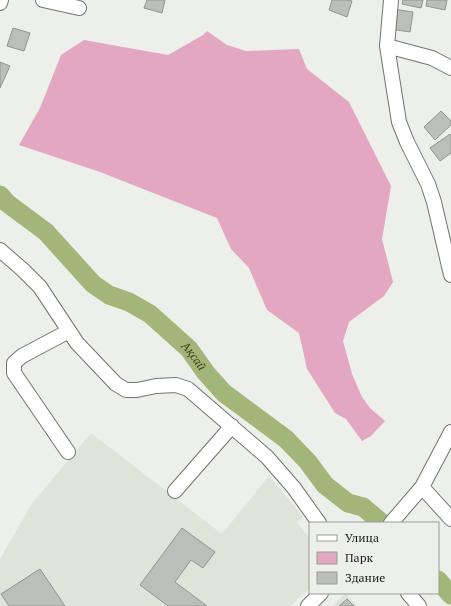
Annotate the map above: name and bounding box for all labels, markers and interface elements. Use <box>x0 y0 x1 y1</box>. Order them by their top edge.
water label: Ақсай <box>178 337 210 374</box>
legend <box>309 522 439 594</box>
text: Улица <box>345 530 379 545</box>
text: Парк <box>345 550 373 565</box>
text: Здание <box>345 570 385 585</box>

